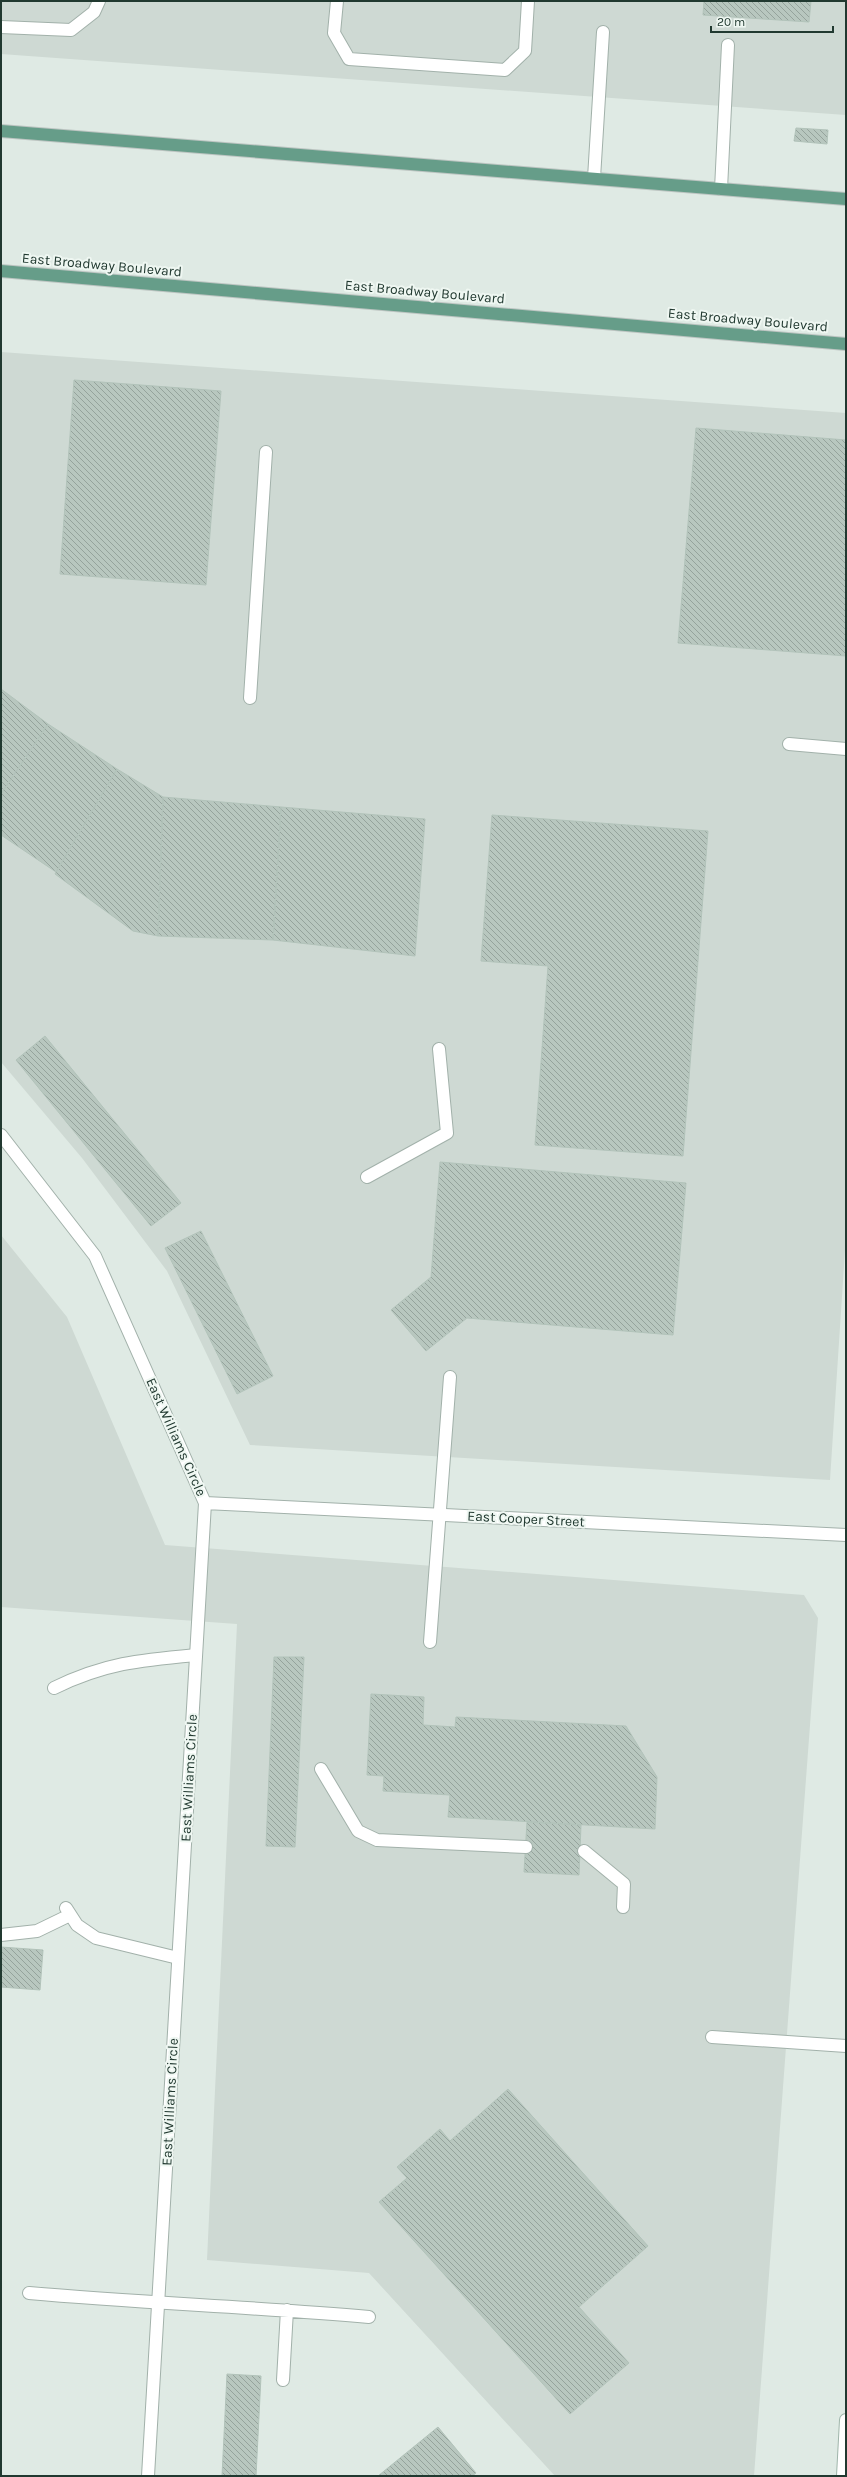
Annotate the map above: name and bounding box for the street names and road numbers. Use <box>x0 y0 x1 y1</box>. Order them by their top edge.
street label: East Broadway Boulevard <box>21 250 183 280</box>
street label: East Broadway Boulevard <box>344 277 506 307</box>
street label: East Broadway Boulevard <box>667 305 829 335</box>
street label: East Williams Circle <box>142 1375 210 1499</box>
street label: East Cooper Street <box>467 1507 585 1531</box>
street label: East Williams Circle <box>177 1714 201 1842</box>
street label: East Williams Circle <box>158 2038 182 2166</box>

